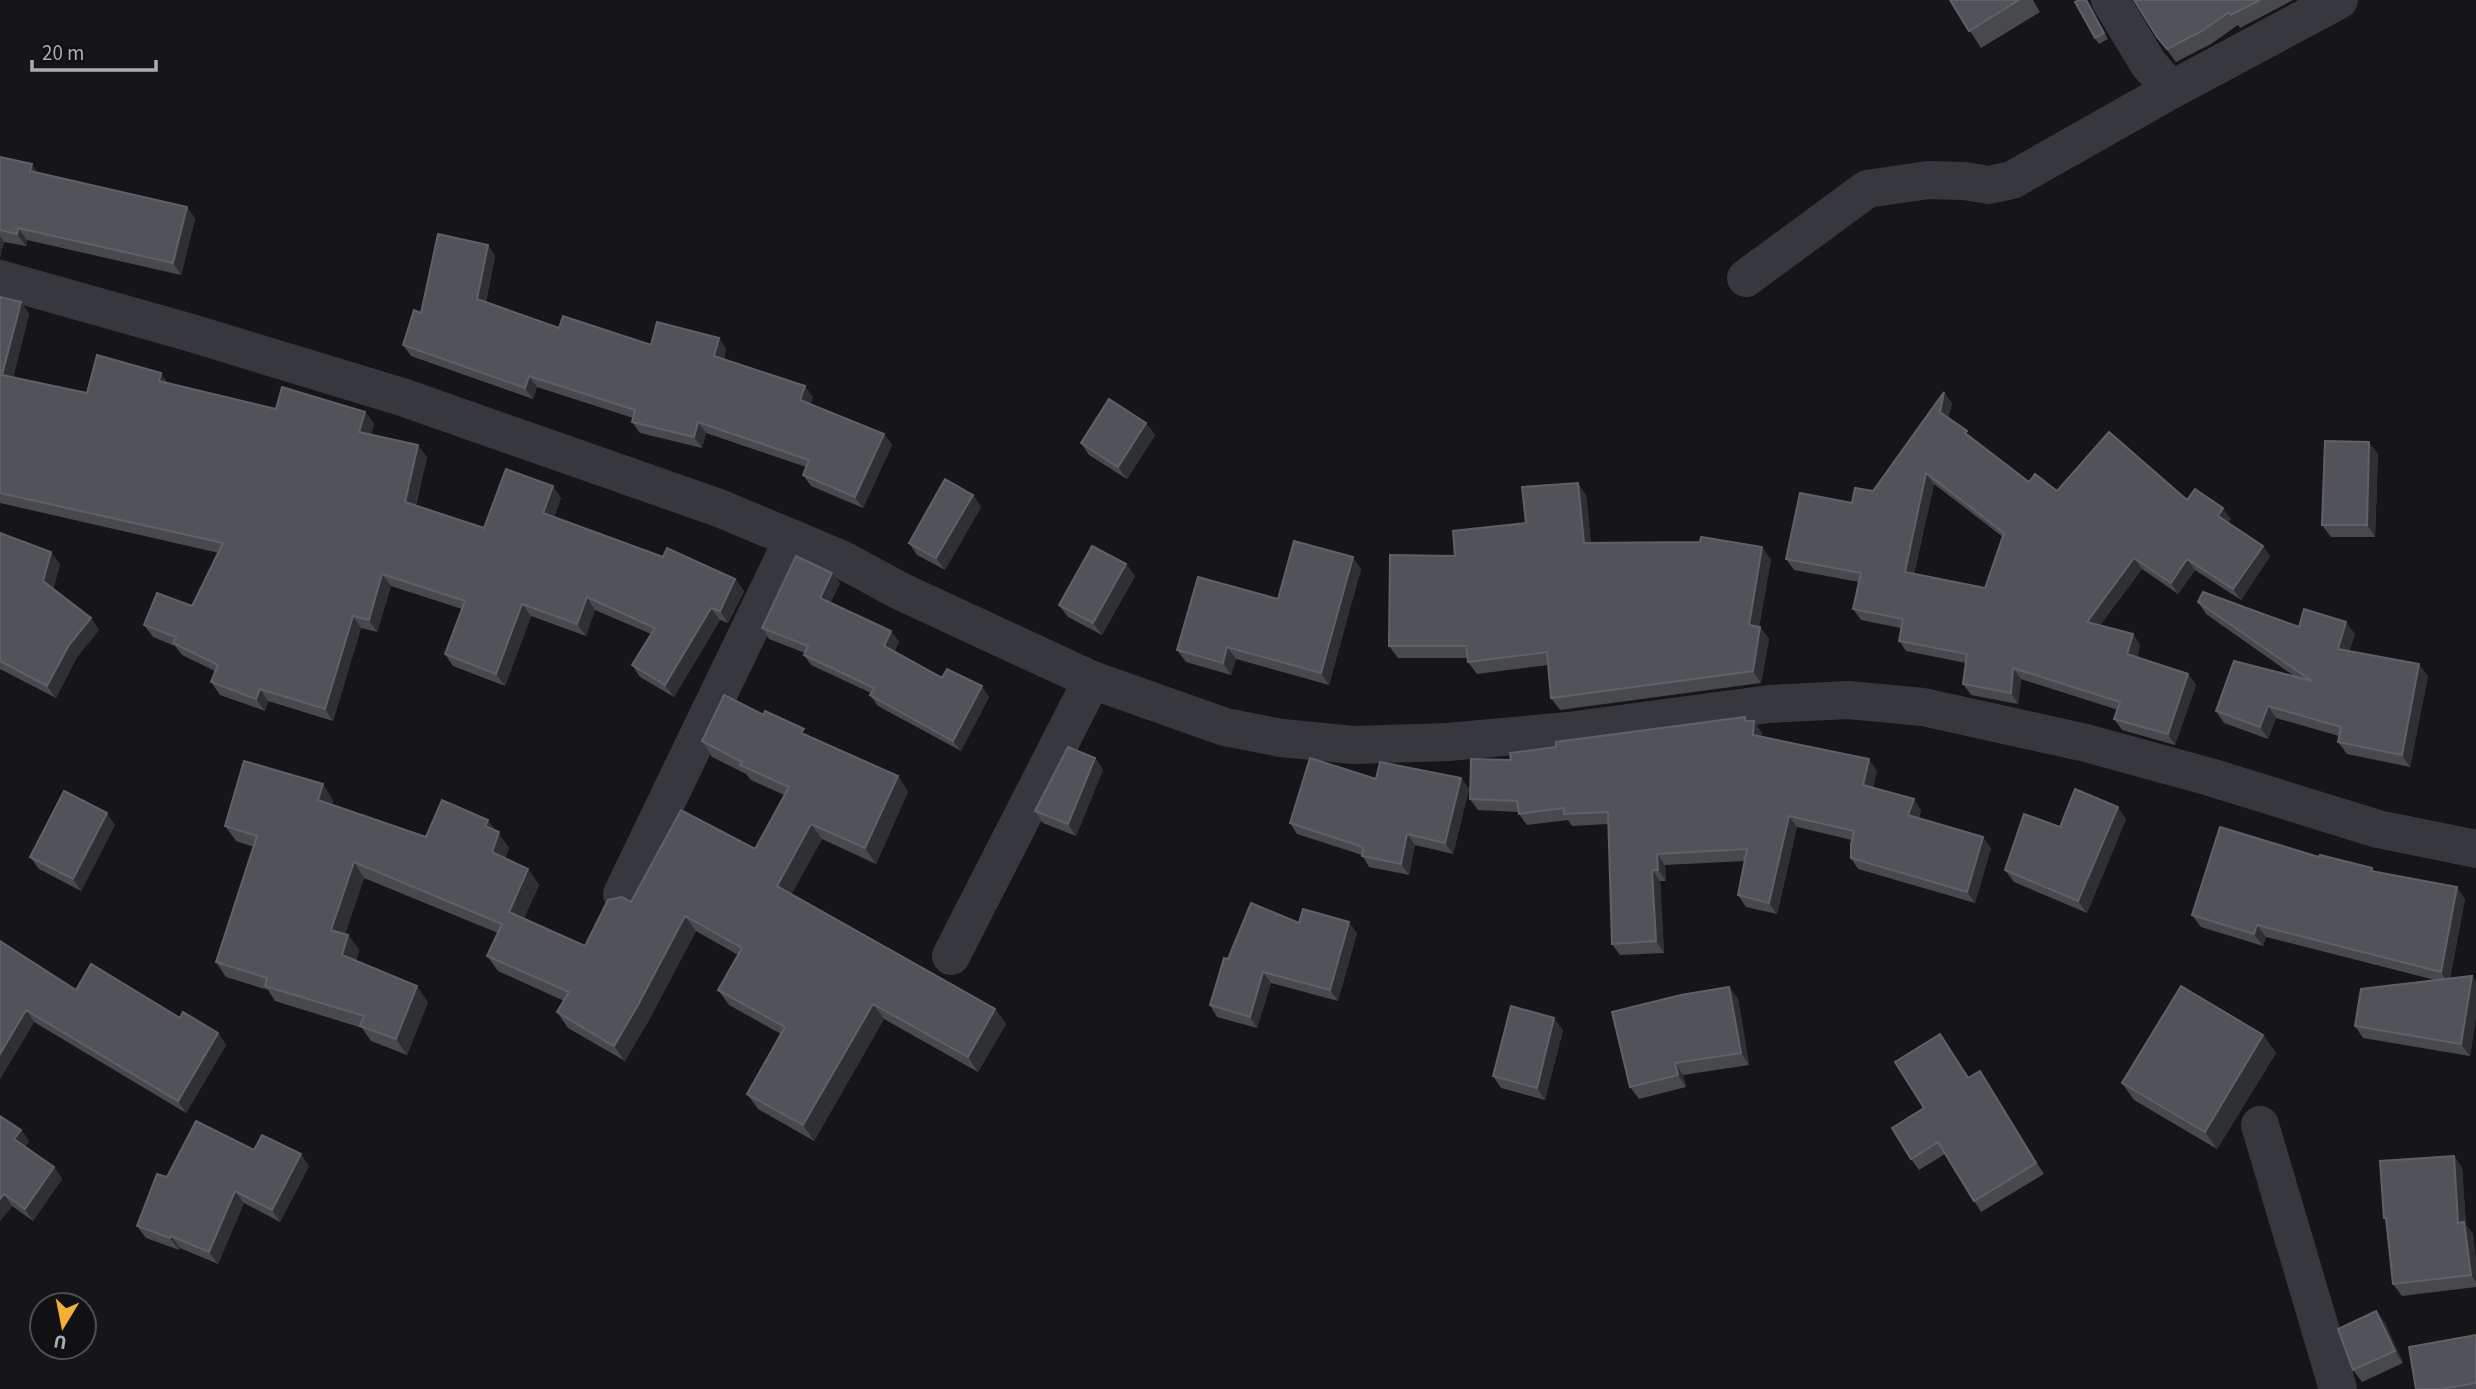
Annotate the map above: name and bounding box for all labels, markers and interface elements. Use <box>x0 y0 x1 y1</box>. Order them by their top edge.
scale bar <box>32 28 156 72</box>
text: 20 m <box>42 38 84 68</box>
north arrow <box>28 1291 98 1361</box>
text: U <box>52 1327 69 1356</box>

